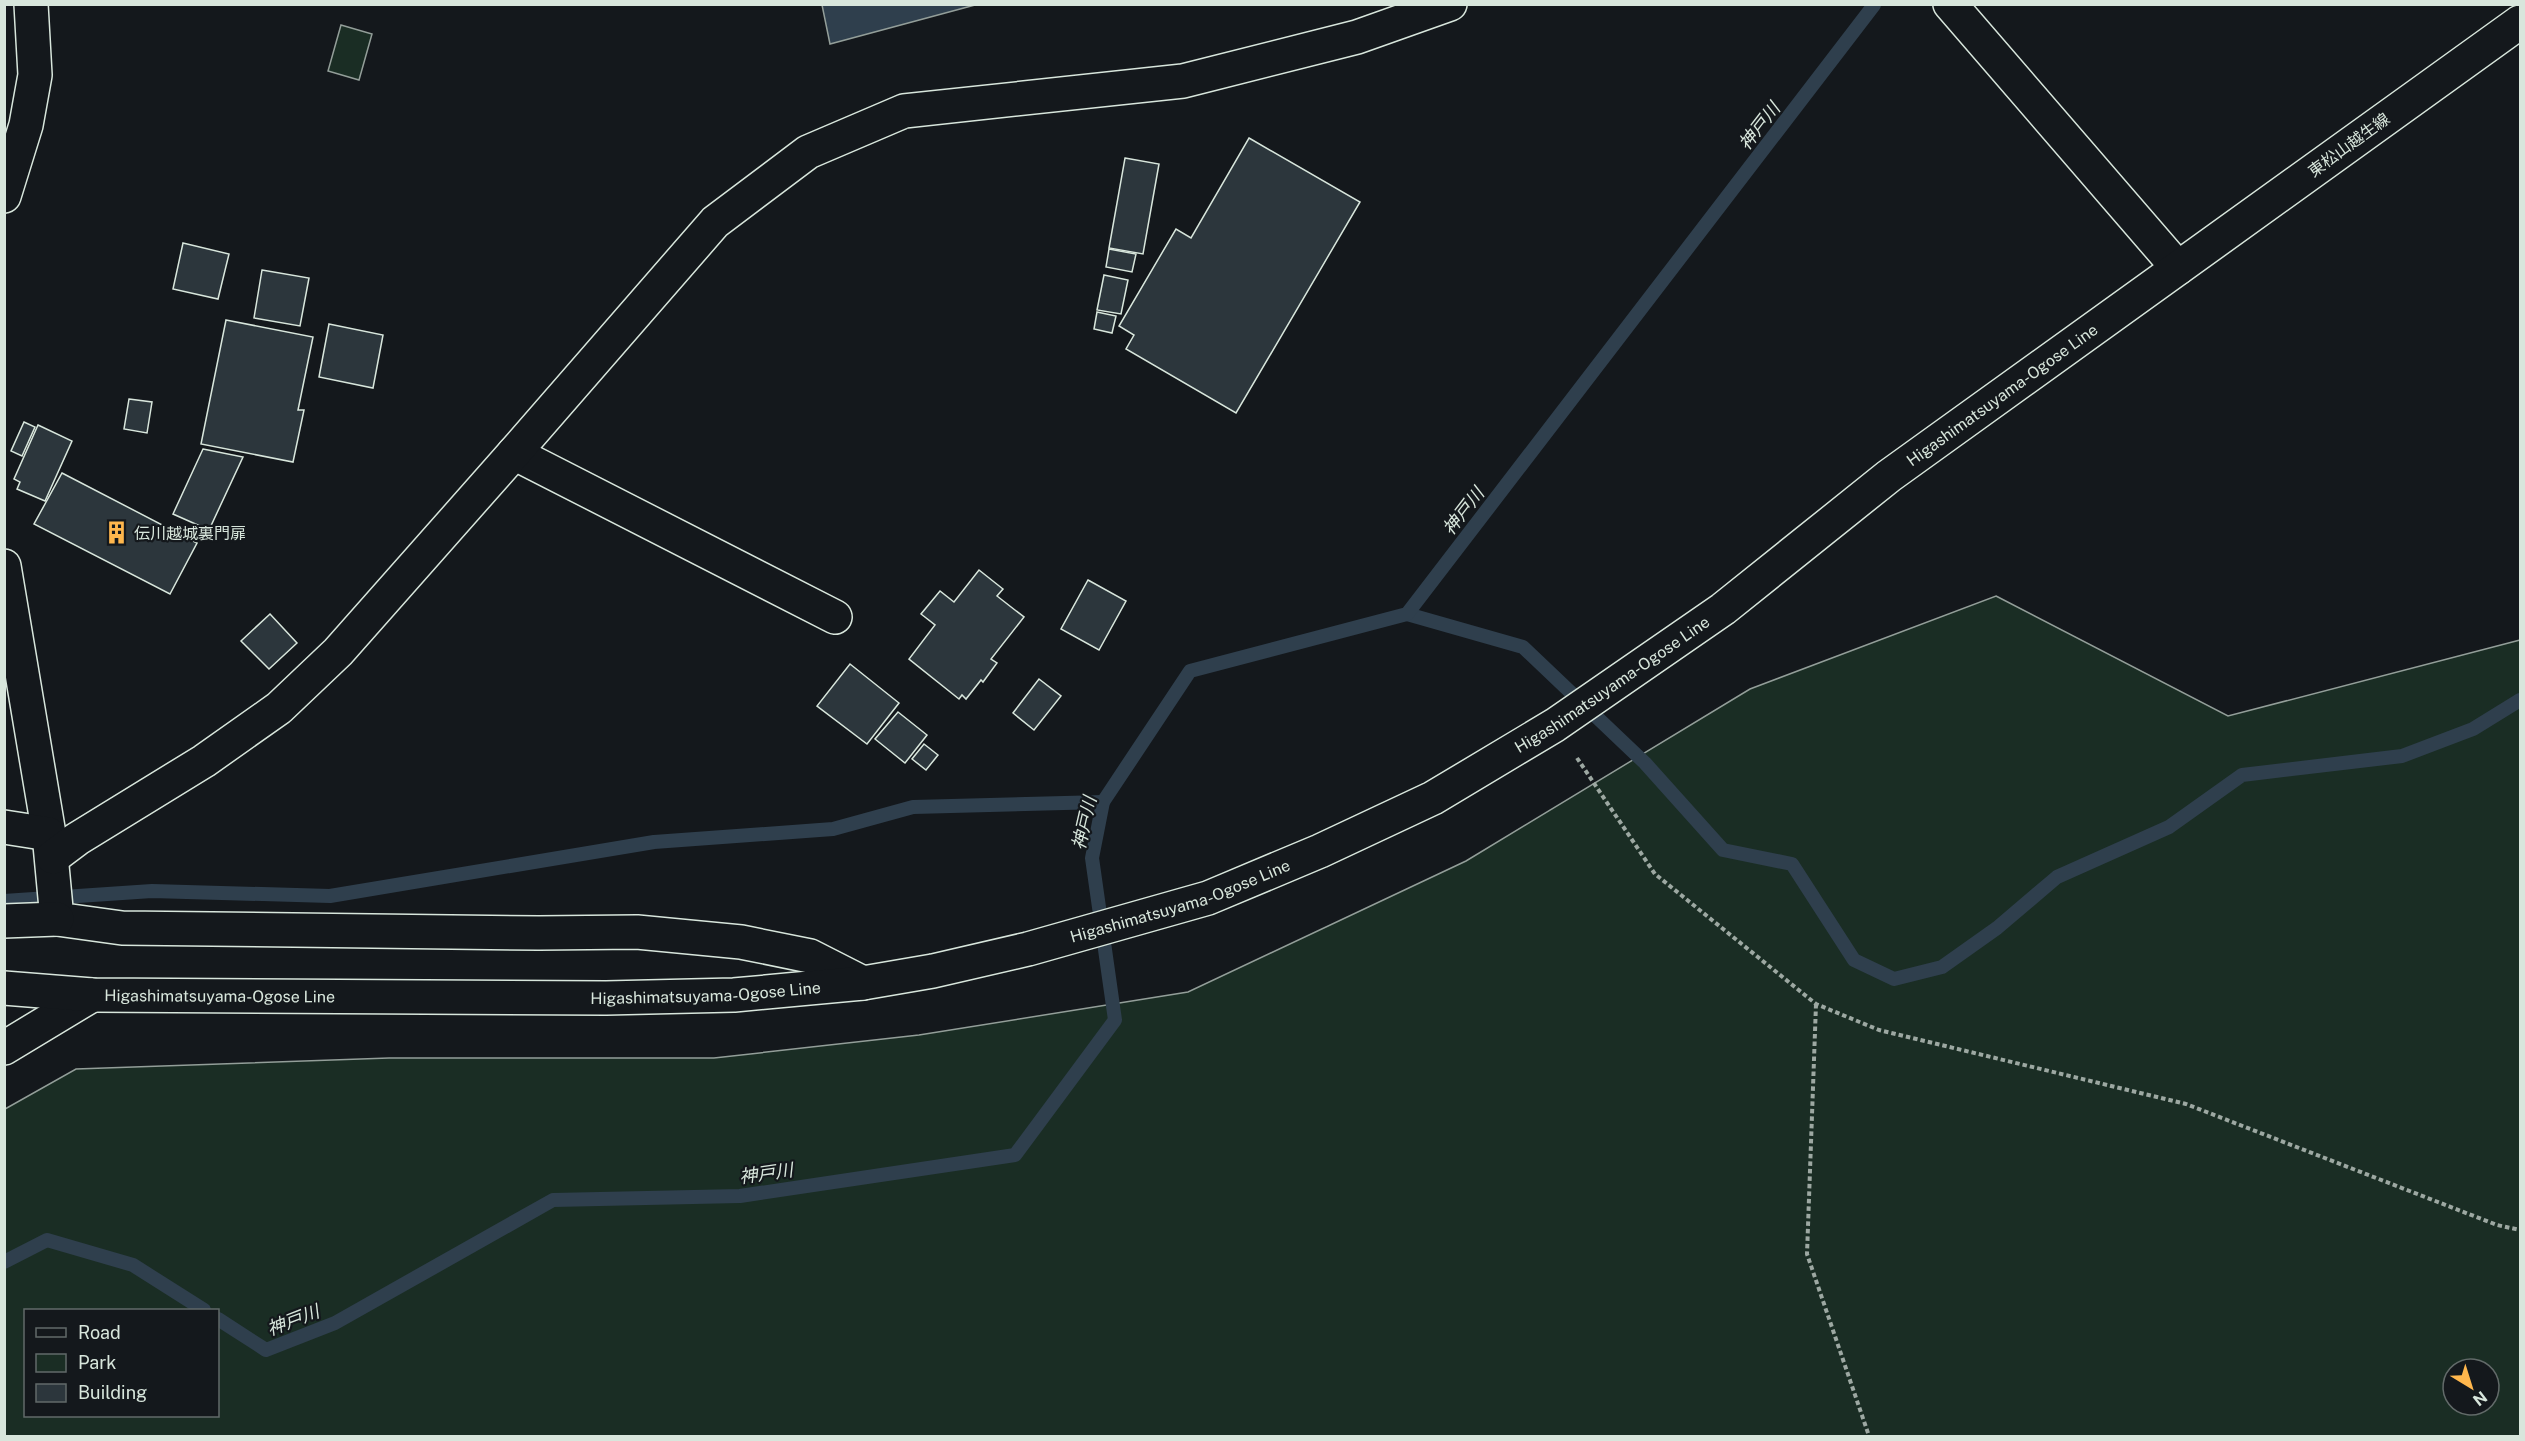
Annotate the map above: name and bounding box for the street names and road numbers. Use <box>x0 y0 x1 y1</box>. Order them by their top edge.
street label: 東松山越生線 <box>2305 109 2393 181</box>
street label: Higashimatsuyama-Ogose Line <box>1903 320 2101 470</box>
street label: Higashimatsuyama-Ogose Line <box>1511 612 1713 756</box>
street label: Higashimatsuyama-Ogose Line <box>1068 855 1293 946</box>
street label: Higashimatsuyama-Ogose Line <box>590 977 822 1008</box>
street label: Higashimatsuyama-Ogose Line <box>104 986 335 1006</box>

